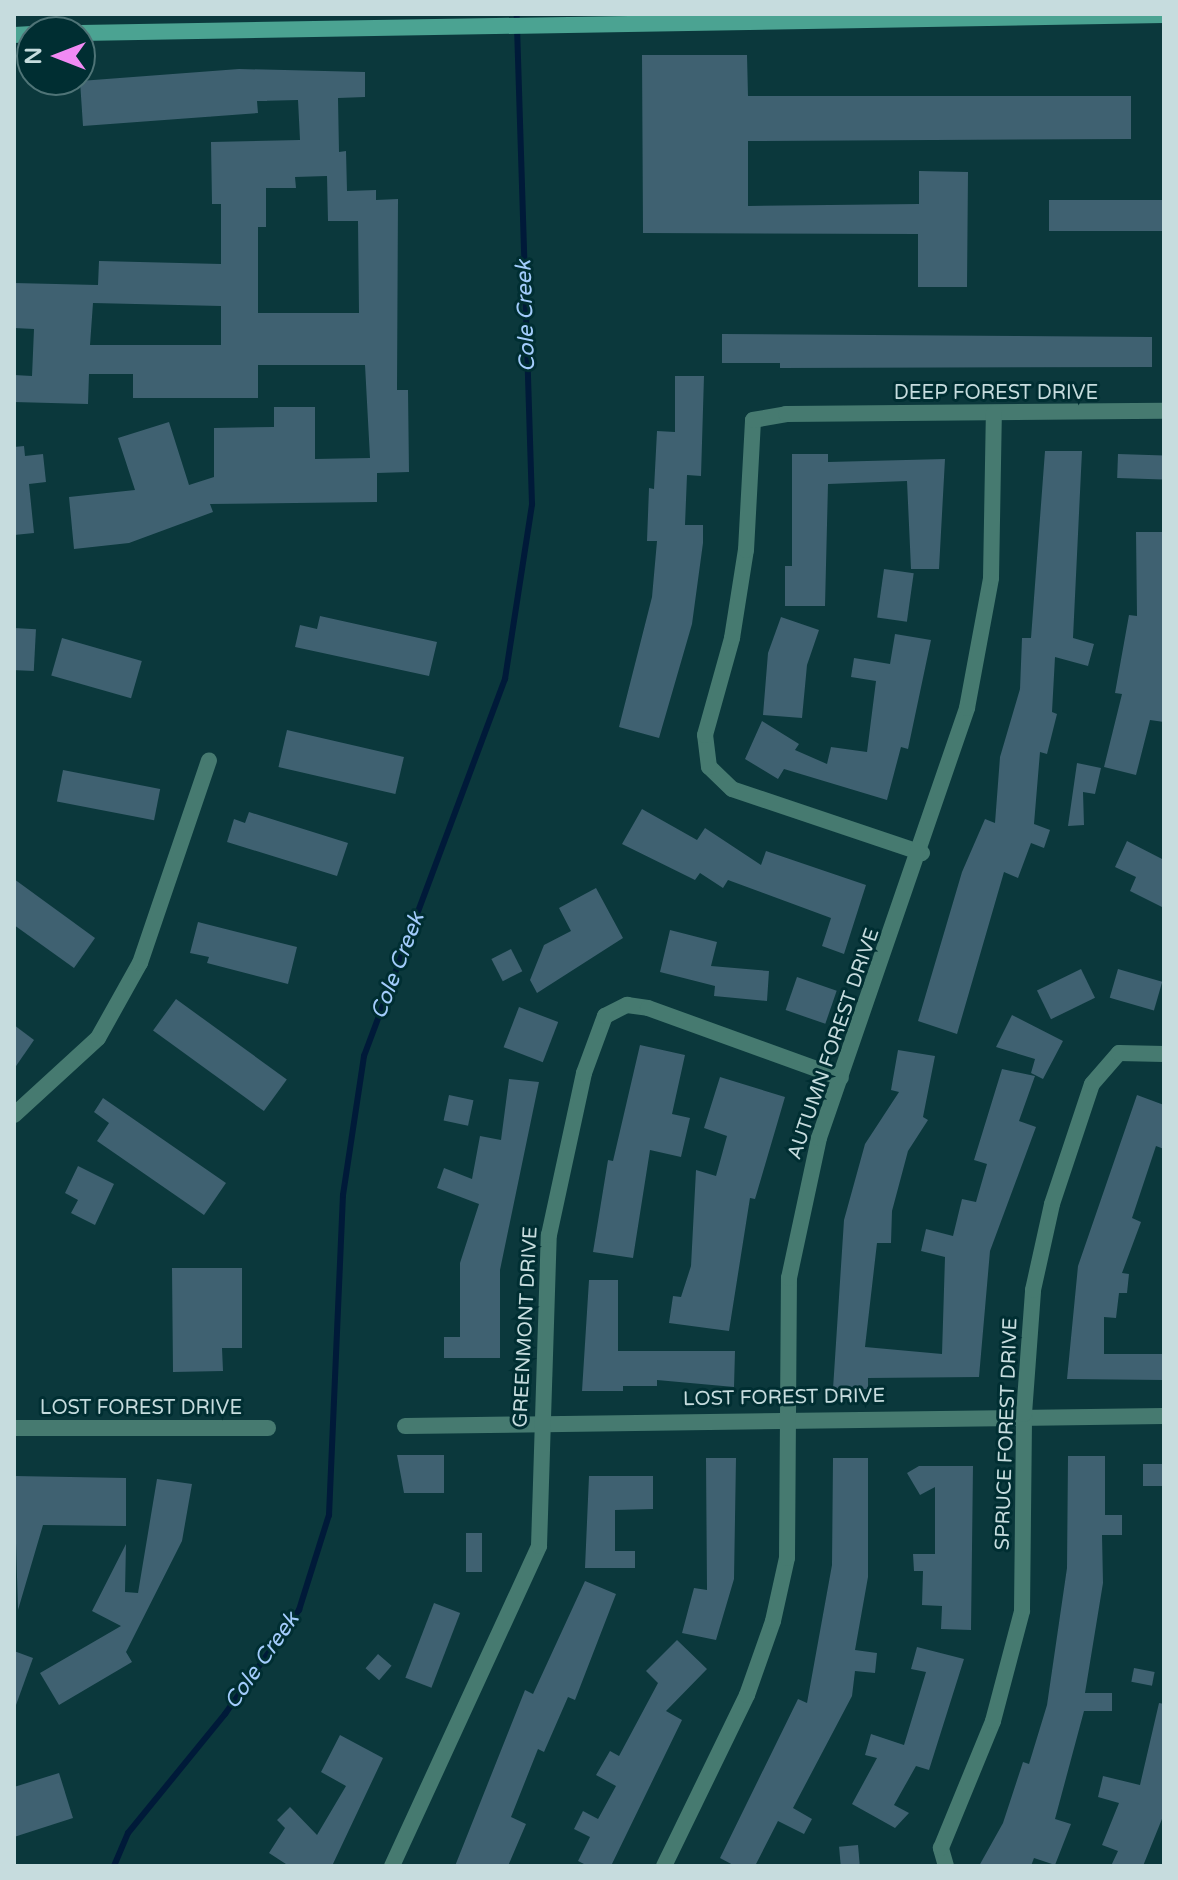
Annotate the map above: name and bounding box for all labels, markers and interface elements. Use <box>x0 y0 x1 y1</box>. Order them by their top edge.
north arrow <box>16 16 96 96</box>
text: N <box>21 47 47 65</box>
water label: Cole Creek <box>511 260 541 372</box>
street label: DEEP FOREST DRIVE <box>894 381 1098 405</box>
water label: Cole Creek <box>366 909 430 1023</box>
street label: AUTUMN FOREST DRIVE <box>783 925 885 1163</box>
street label: GREENMONT DRIVE <box>509 1226 543 1428</box>
street label: SPRUCE FOREST DRIVE <box>991 1317 1023 1551</box>
street label: LOST FOREST DRIVE <box>683 1384 885 1412</box>
street label: LOST FOREST DRIVE <box>40 1396 242 1420</box>
water label: Cole Creek <box>219 1608 305 1714</box>

